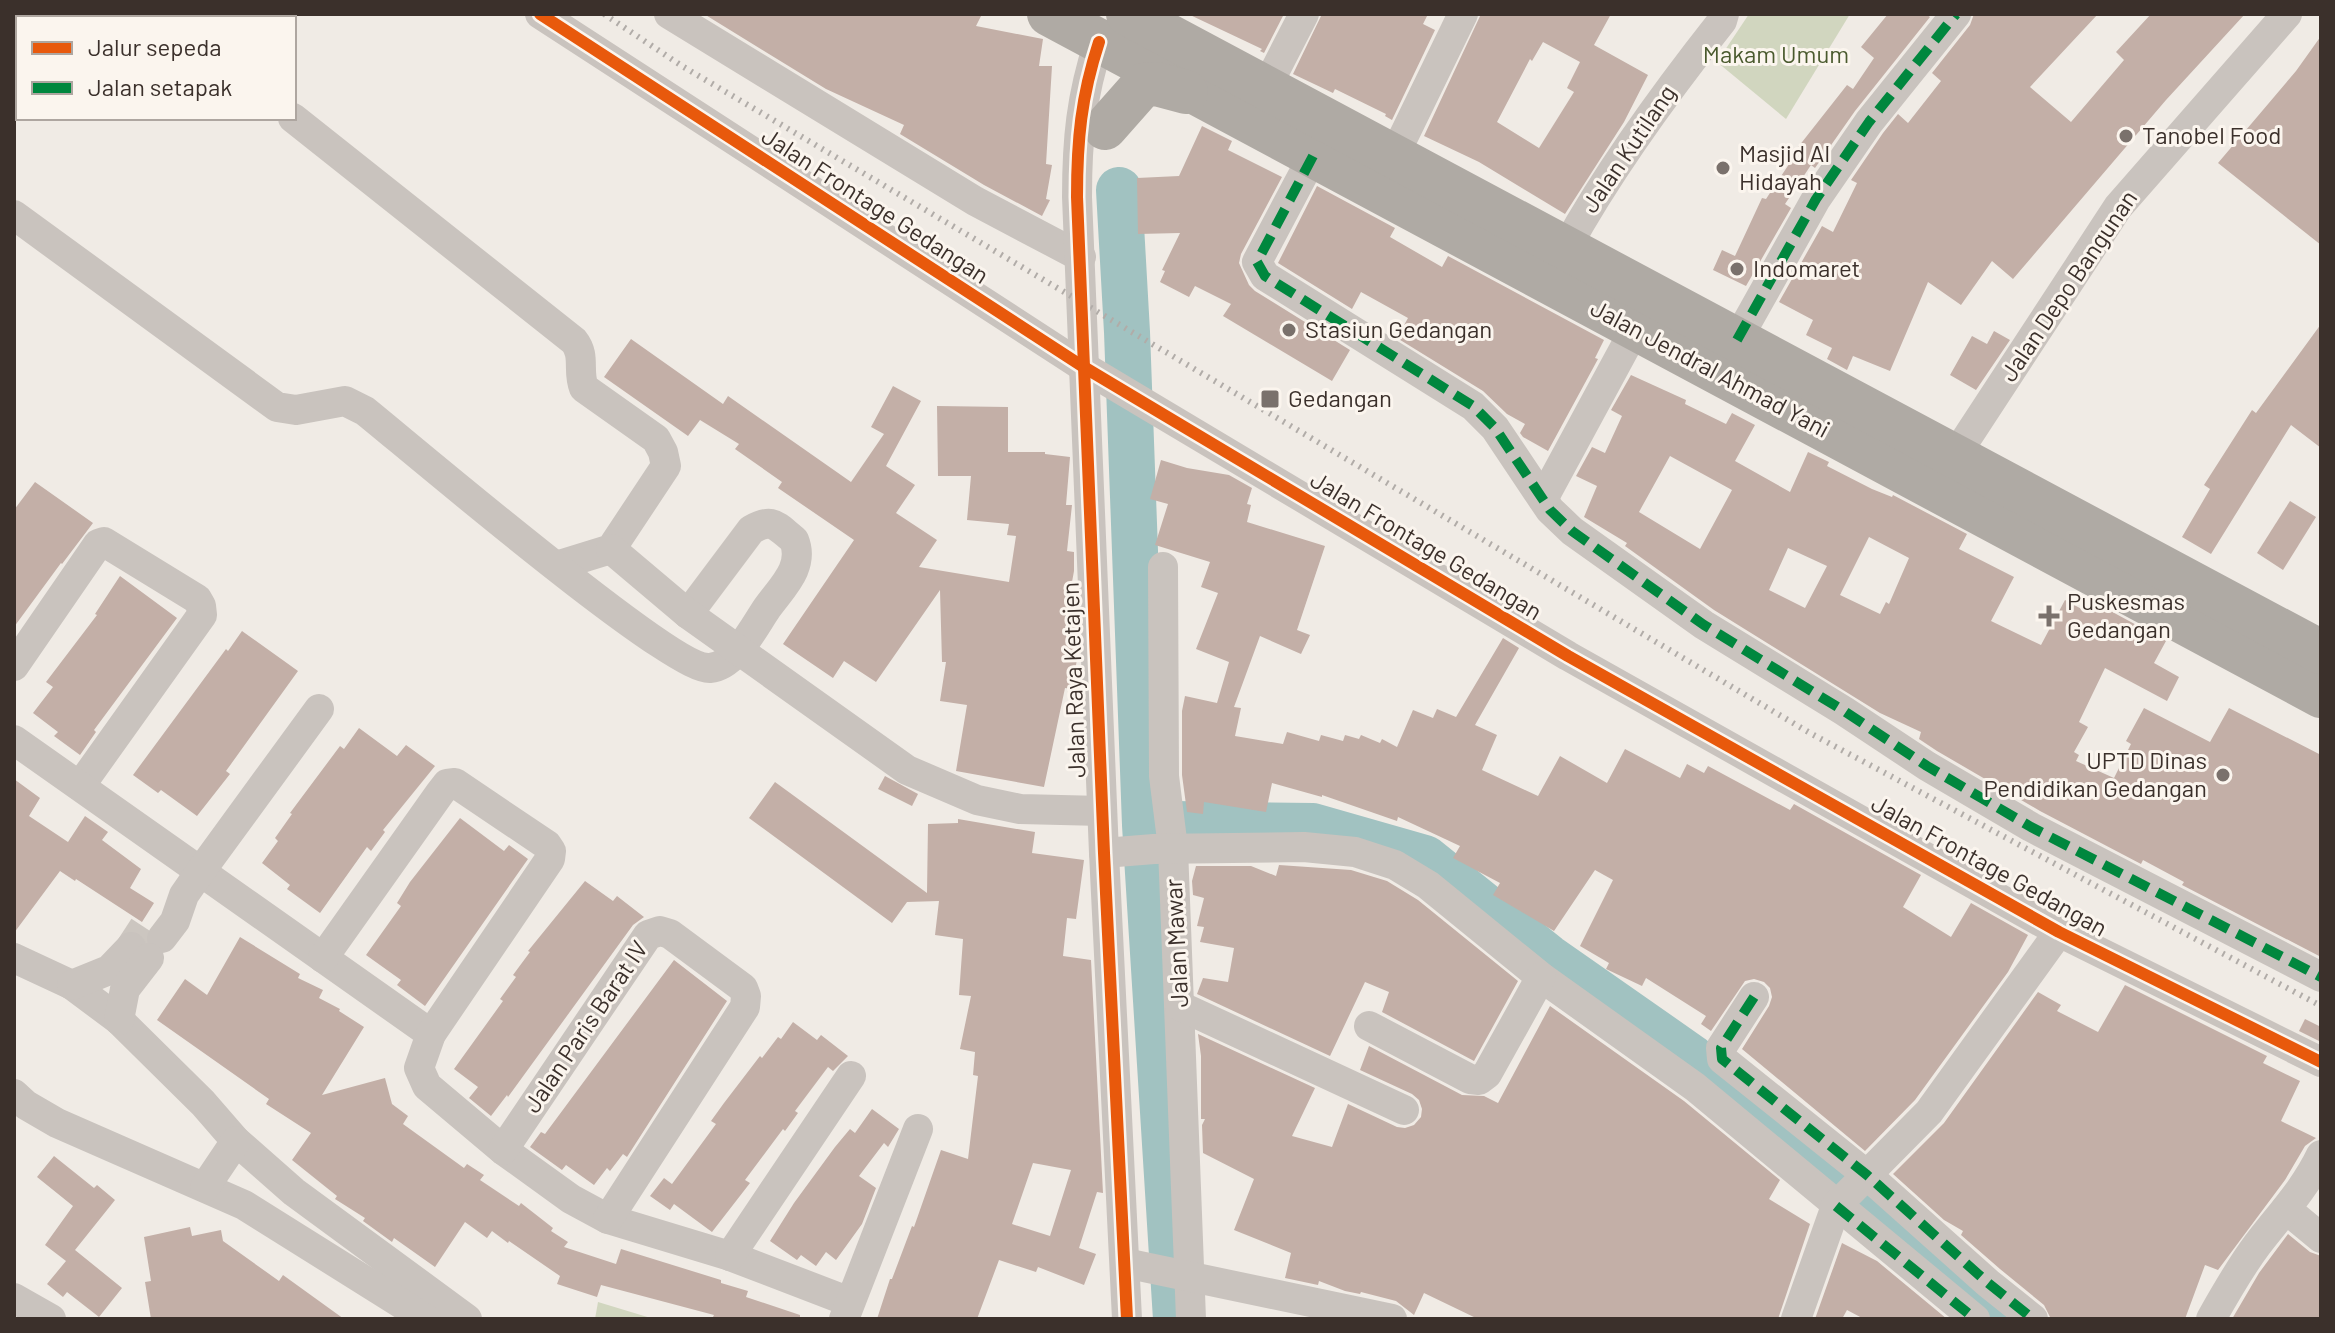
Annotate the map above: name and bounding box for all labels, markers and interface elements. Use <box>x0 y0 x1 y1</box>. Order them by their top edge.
legend <box>16 16 296 120</box>
text: Jalur sepeda <box>88 32 222 61</box>
park label: Makam Umum <box>1703 39 1849 68</box>
text: Jalan setapak <box>88 72 232 101</box>
street label: Jalan Kutilang <box>1574 79 1681 217</box>
street label: Jalan Frontage Gedangan <box>757 120 995 289</box>
place label: Tanobel Food <box>2142 120 2281 149</box>
marker: Tanobel Food <box>2117 127 2135 145</box>
place label: Masjid Al Hidayah <box>1739 138 1830 195</box>
marker: Masjid Al Hidayah <box>1714 159 1732 177</box>
street label: Jalan Depo Bangunan <box>1993 184 2142 386</box>
place label: Indomaret <box>1753 253 1860 282</box>
marker: Indomaret <box>1728 260 1746 278</box>
street label: Jalan Jendral Ahmad Yani <box>1586 292 1835 443</box>
place label: Stasiun Gedangan <box>1305 314 1492 343</box>
marker: Stasiun Gedangan <box>1280 321 1298 339</box>
place label: Gedangan <box>1288 383 1392 412</box>
marker: Gedangan <box>1259 388 1281 410</box>
street label: Jalan Frontage Gedangan <box>1306 464 1548 625</box>
street label: Jalan Raya Ketajen <box>1055 582 1090 778</box>
place label: Puskesmas Gedangan <box>2067 586 2185 643</box>
marker: Puskesmas Gedangan <box>2038 605 2060 627</box>
place label: UPTD Dinas Pendidikan Gedangan <box>1984 745 2207 802</box>
marker: UPTD Dinas Pendidikan Gedangan <box>2214 766 2232 784</box>
street label: Jalan Frontage Gedangan <box>1867 788 2113 942</box>
street label: Jalan Mawar <box>1158 878 1193 1008</box>
street label: Jalan Paris Barat IV <box>516 935 653 1118</box>

